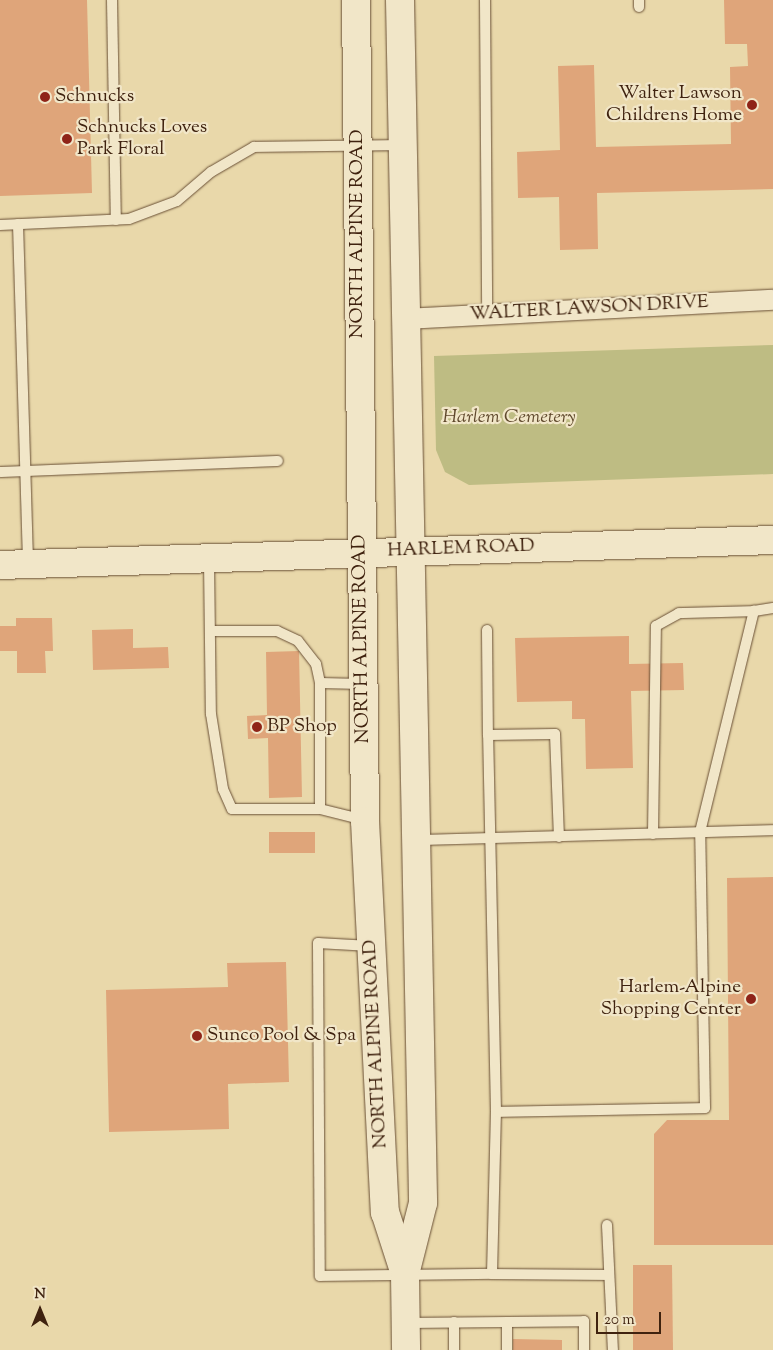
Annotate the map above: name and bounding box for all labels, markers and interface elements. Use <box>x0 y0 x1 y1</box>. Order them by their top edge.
place label: Walter Lawson Childrens Home <box>606 83 742 127</box>
place label: Schnucks <box>55 86 134 108</box>
marker: Schnucks <box>39 91 51 103</box>
marker: Walter Lawson Childrens Home <box>746 99 758 111</box>
place label: Schnucks Loves Park Floral <box>77 117 207 161</box>
street label: NORTH ALPINE ROAD <box>347 129 369 339</box>
marker: Schnucks Loves Park Floral <box>61 133 73 145</box>
street label: WALTER LAWSON DRIVE <box>469 291 709 327</box>
park label: Harlem Cemetery <box>443 407 575 429</box>
street label: NORTH ALPINE ROAD <box>349 534 375 744</box>
street label: HARLEM ROAD <box>387 535 535 563</box>
place label: BP Shop <box>267 716 337 738</box>
marker: BP Shop <box>251 721 263 733</box>
street label: NORTH ALPINE ROAD <box>359 939 393 1149</box>
place label: Harlem-Alpine Shopping Center <box>601 977 741 1021</box>
marker: Harlem-Alpine Shopping Center <box>745 993 757 1005</box>
place label: Sunco Pool & Spa <box>207 1025 356 1047</box>
marker: Sunco Pool & Spa <box>191 1030 203 1042</box>
north arrow <box>15 1285 65 1335</box>
text: N <box>34 1285 46 1305</box>
scale bar <box>598 1302 663 1334</box>
text: 20 m <box>604 1310 635 1331</box>

